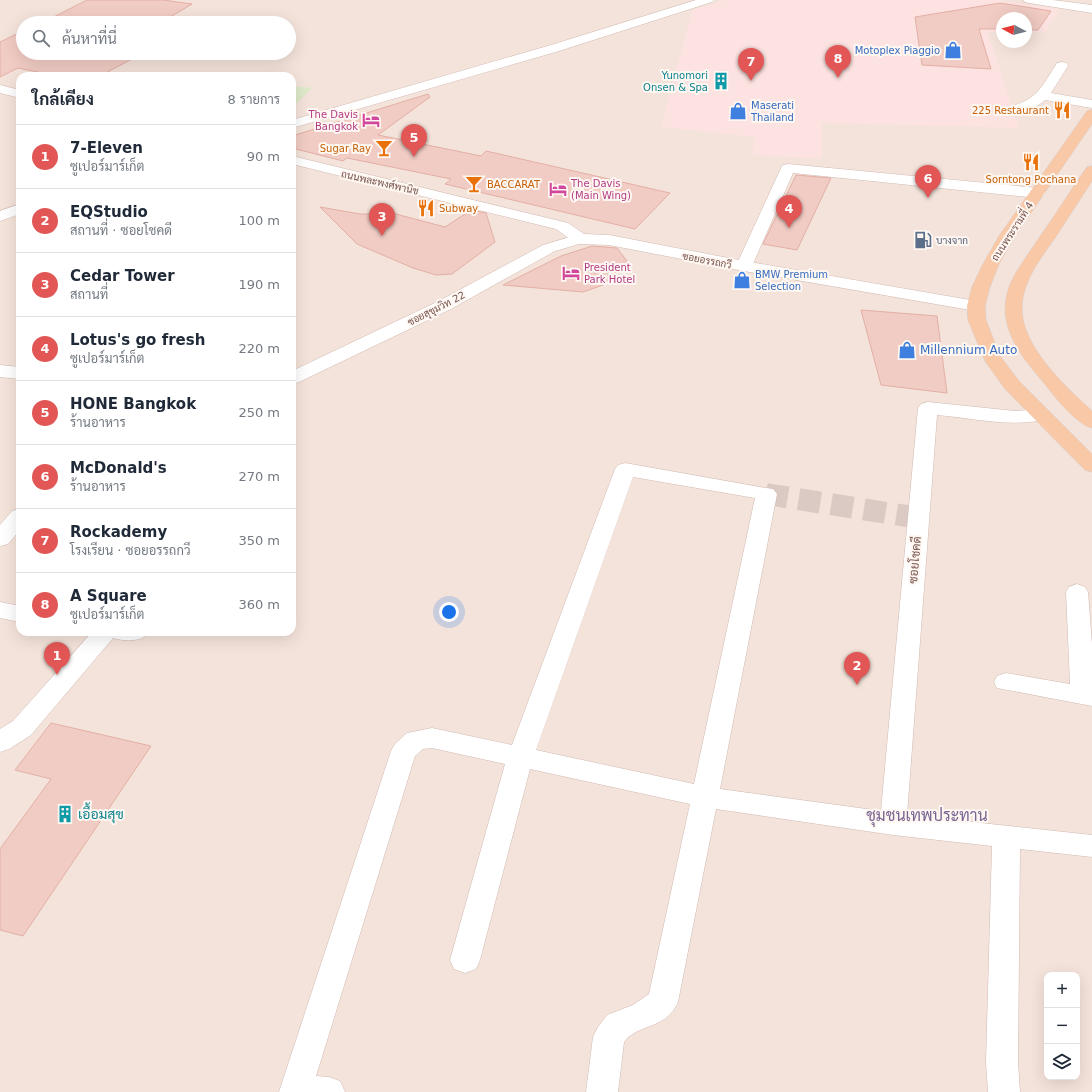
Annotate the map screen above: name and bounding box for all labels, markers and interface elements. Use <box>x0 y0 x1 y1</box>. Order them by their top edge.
north arrow <box>996 12 1032 48</box>
search box <box>16 16 296 60</box>
icon: search <box>30 27 52 49</box>
text: ค้นหาที่นี่ <box>62 30 117 48</box>
shop icon: Motoplex Piaggio <box>943 40 963 60</box>
pin: 8 <box>825 45 851 78</box>
place label: Motoplex Piaggio <box>855 45 940 56</box>
pin: 7 <box>738 48 764 81</box>
place label: Yunomori Onsen & Spa <box>643 70 708 93</box>
building icon: Yunomori Onsen & Spa <box>711 71 731 91</box>
text: ใกล้เคียง <box>32 89 94 109</box>
text: 8 รายการ <box>227 92 280 107</box>
place label: Maserati Thailand <box>750 100 794 123</box>
restaurant icon: 225 Restaurant <box>1052 100 1072 120</box>
shop icon: Maserati Thailand <box>728 101 748 121</box>
place label: 225 Restaurant <box>972 105 1049 116</box>
place label: The Davis Bangkok <box>307 109 358 132</box>
hotel icon: The Davis Bangkok <box>361 110 381 130</box>
pin: 5 <box>401 124 427 157</box>
bar icon: Sugar Ray <box>374 138 394 158</box>
text: 7-Eleven <box>70 139 143 157</box>
place label: Sugar Ray <box>320 143 371 154</box>
text: 1 <box>40 149 50 164</box>
text: 90 m <box>247 149 280 164</box>
restaurant icon: Sorntong Pochana <box>1021 152 1041 172</box>
text: ซูเปอร์มาร์เก็ต <box>70 159 144 174</box>
pin: 6 <box>915 165 941 198</box>
street label: ถนนพละพงศ์พานิช <box>340 166 420 197</box>
bar icon: BACCARAT <box>464 174 484 194</box>
place label: Sorntong Pochana <box>986 174 1076 185</box>
place label: The Davis (Main Wing) <box>570 178 631 201</box>
place label: BACCARAT <box>487 179 541 190</box>
hotel icon: The Davis (Main Wing) <box>548 179 568 199</box>
pin: 4 <box>776 195 802 228</box>
restaurant icon: Subway <box>416 198 436 218</box>
street label: ถนนพระรามที่ 4 <box>987 198 1036 263</box>
text: EQStudio <box>70 203 148 221</box>
pin: 3 <box>369 203 395 236</box>
place label: Subway <box>439 203 478 214</box>
text: 2 <box>40 213 50 228</box>
text: 100 m <box>238 213 280 228</box>
text: สถานที่ · ซอยโชคดี <box>70 223 172 238</box>
fuel station icon: บางจาก <box>913 230 933 250</box>
place label: บางจาก <box>936 235 968 246</box>
street label: ซอยอรรถกวี <box>681 249 733 271</box>
place label: President Park Hotel <box>584 262 635 285</box>
hotel icon: President Park Hotel <box>561 263 581 283</box>
text: Cedar Tower <box>70 267 175 285</box>
place label: BMW Premium Selection <box>755 269 828 292</box>
shop icon: BMW Premium Selection <box>732 270 752 290</box>
text: 3 <box>40 277 50 292</box>
text: 190 m <box>238 277 280 292</box>
text: สถานที่ <box>70 287 108 302</box>
street label: ซอยสุขุมวิท 22 <box>406 289 468 329</box>
text: Lotus's go fresh <box>70 331 205 349</box>
shop icon: Millennium Auto <box>897 340 917 360</box>
text: 4 <box>40 341 50 356</box>
text: 220 m <box>238 341 280 356</box>
place label: Millennium Auto <box>920 343 1017 357</box>
text: ซูเปอร์มาร์เก็ต <box>70 351 144 366</box>
text: HONE Bangkok <box>70 395 196 413</box>
text: 5 <box>40 405 50 420</box>
text: 250 m <box>238 405 280 420</box>
text: ร้านอาหาร <box>70 415 126 430</box>
text: McDonald's <box>70 459 167 477</box>
text: 6 <box>40 469 50 484</box>
text: 270 m <box>238 469 280 484</box>
text: ร้านอาหาร <box>70 479 126 494</box>
text: Rockademy <box>70 523 167 541</box>
text: 7 <box>40 533 50 548</box>
text: 350 m <box>238 533 280 548</box>
street label: ซอยโชคดี <box>905 536 924 584</box>
text: โรงเรียน · ซอยอรรถกวี <box>70 543 191 558</box>
text: A Square <box>70 587 147 605</box>
text: 8 <box>40 597 50 612</box>
text: 360 m <box>238 597 280 612</box>
your location <box>439 602 459 622</box>
text: ซูเปอร์มาร์เก็ต <box>70 607 144 622</box>
pin: 1 <box>44 642 70 675</box>
pin: 2 <box>844 652 870 685</box>
place label: เอื้อมสุข <box>78 802 124 824</box>
building icon: เอื้อมสุข <box>55 804 75 824</box>
district label: ชุมชนเทพประทาน <box>866 806 988 827</box>
map controls <box>1044 972 1080 1080</box>
button: + <box>1044 972 1080 1008</box>
button: − <box>1044 1008 1080 1044</box>
button: layers <box>1044 1044 1080 1080</box>

